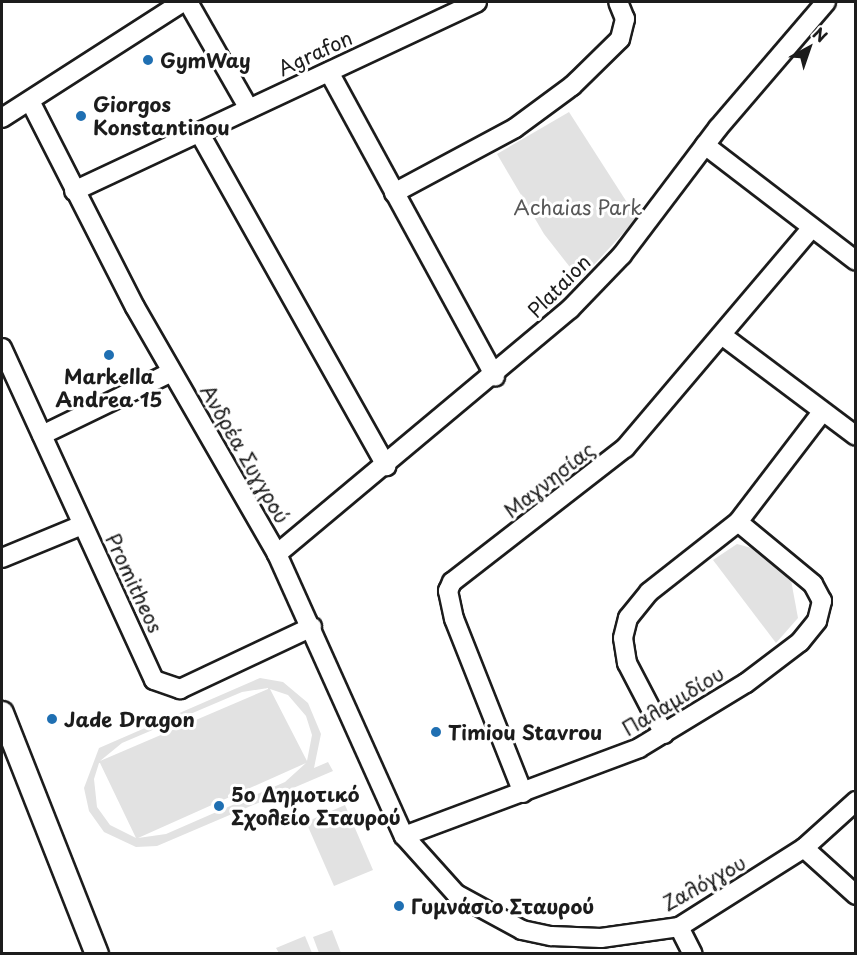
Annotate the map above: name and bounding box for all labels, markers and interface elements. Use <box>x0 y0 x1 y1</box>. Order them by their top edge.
north arrow <box>779 18 839 78</box>
text: N <box>808 21 833 47</box>
street label: Agrafon <box>274 25 356 81</box>
place label: GymWay <box>160 48 251 72</box>
marker: GymWay <box>141 53 155 67</box>
place label: Giorgos Konstantinou <box>93 92 230 139</box>
marker: Giorgos Konstantinou <box>74 109 88 123</box>
park label: Achaias Park <box>513 195 643 219</box>
street label: Plataion <box>523 250 595 322</box>
marker: Markella Andrea 15 <box>102 348 116 362</box>
place label: Markella Andrea 15 <box>56 364 162 411</box>
street label: Ανδρέα Συγγρού <box>195 380 295 528</box>
street label: Μαγνησίας <box>499 437 599 523</box>
street label: Promitheos <box>101 529 167 637</box>
street label: Παλαμιδίου <box>618 661 728 741</box>
place label: Jade Dragon <box>64 707 195 731</box>
marker: Jade Dragon <box>45 712 59 726</box>
place label: Timiou Stavrou <box>448 720 603 744</box>
marker: Timiou Stavrou <box>429 725 443 739</box>
place label: 5ο Δημοτικό Σχολείο Σταυρού <box>231 783 402 830</box>
marker: 5ο Δημοτικό Σχολείο Σταυρού <box>212 799 226 813</box>
street label: Ζαλόγγου <box>658 850 750 916</box>
place label: Γυμνάσιο Σταυρού <box>411 894 595 918</box>
marker: Γυμνάσιο Σταυρού <box>392 899 406 913</box>

